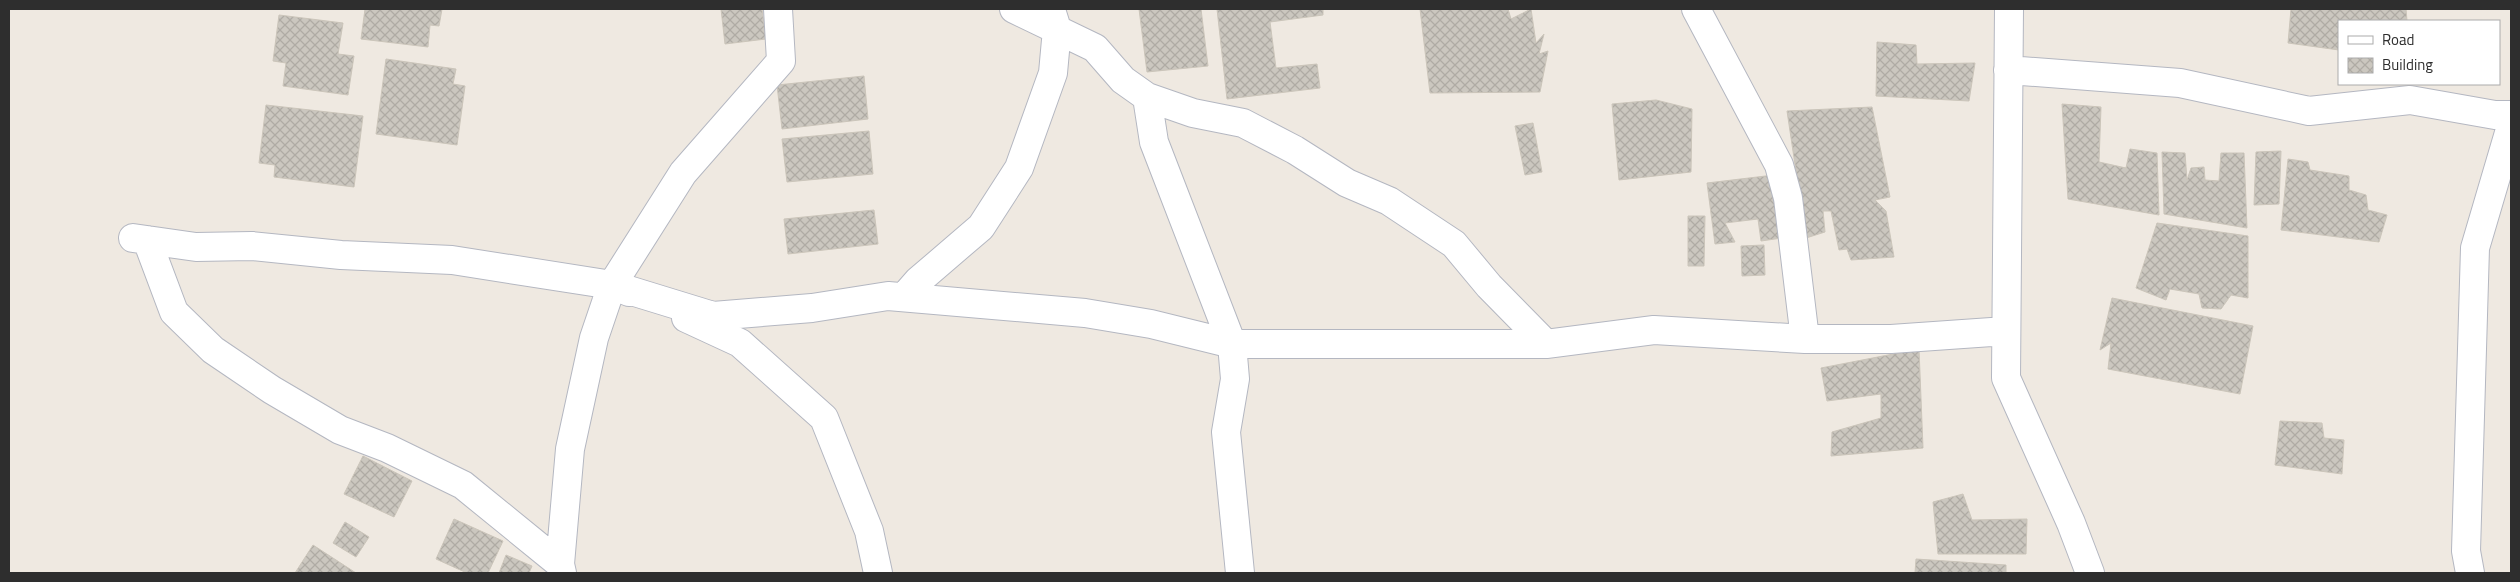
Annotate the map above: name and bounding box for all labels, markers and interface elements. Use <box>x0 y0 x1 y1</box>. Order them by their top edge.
legend <box>2338 20 2500 85</box>
text: Road <box>2382 28 2414 51</box>
text: Building <box>2382 53 2433 76</box>

